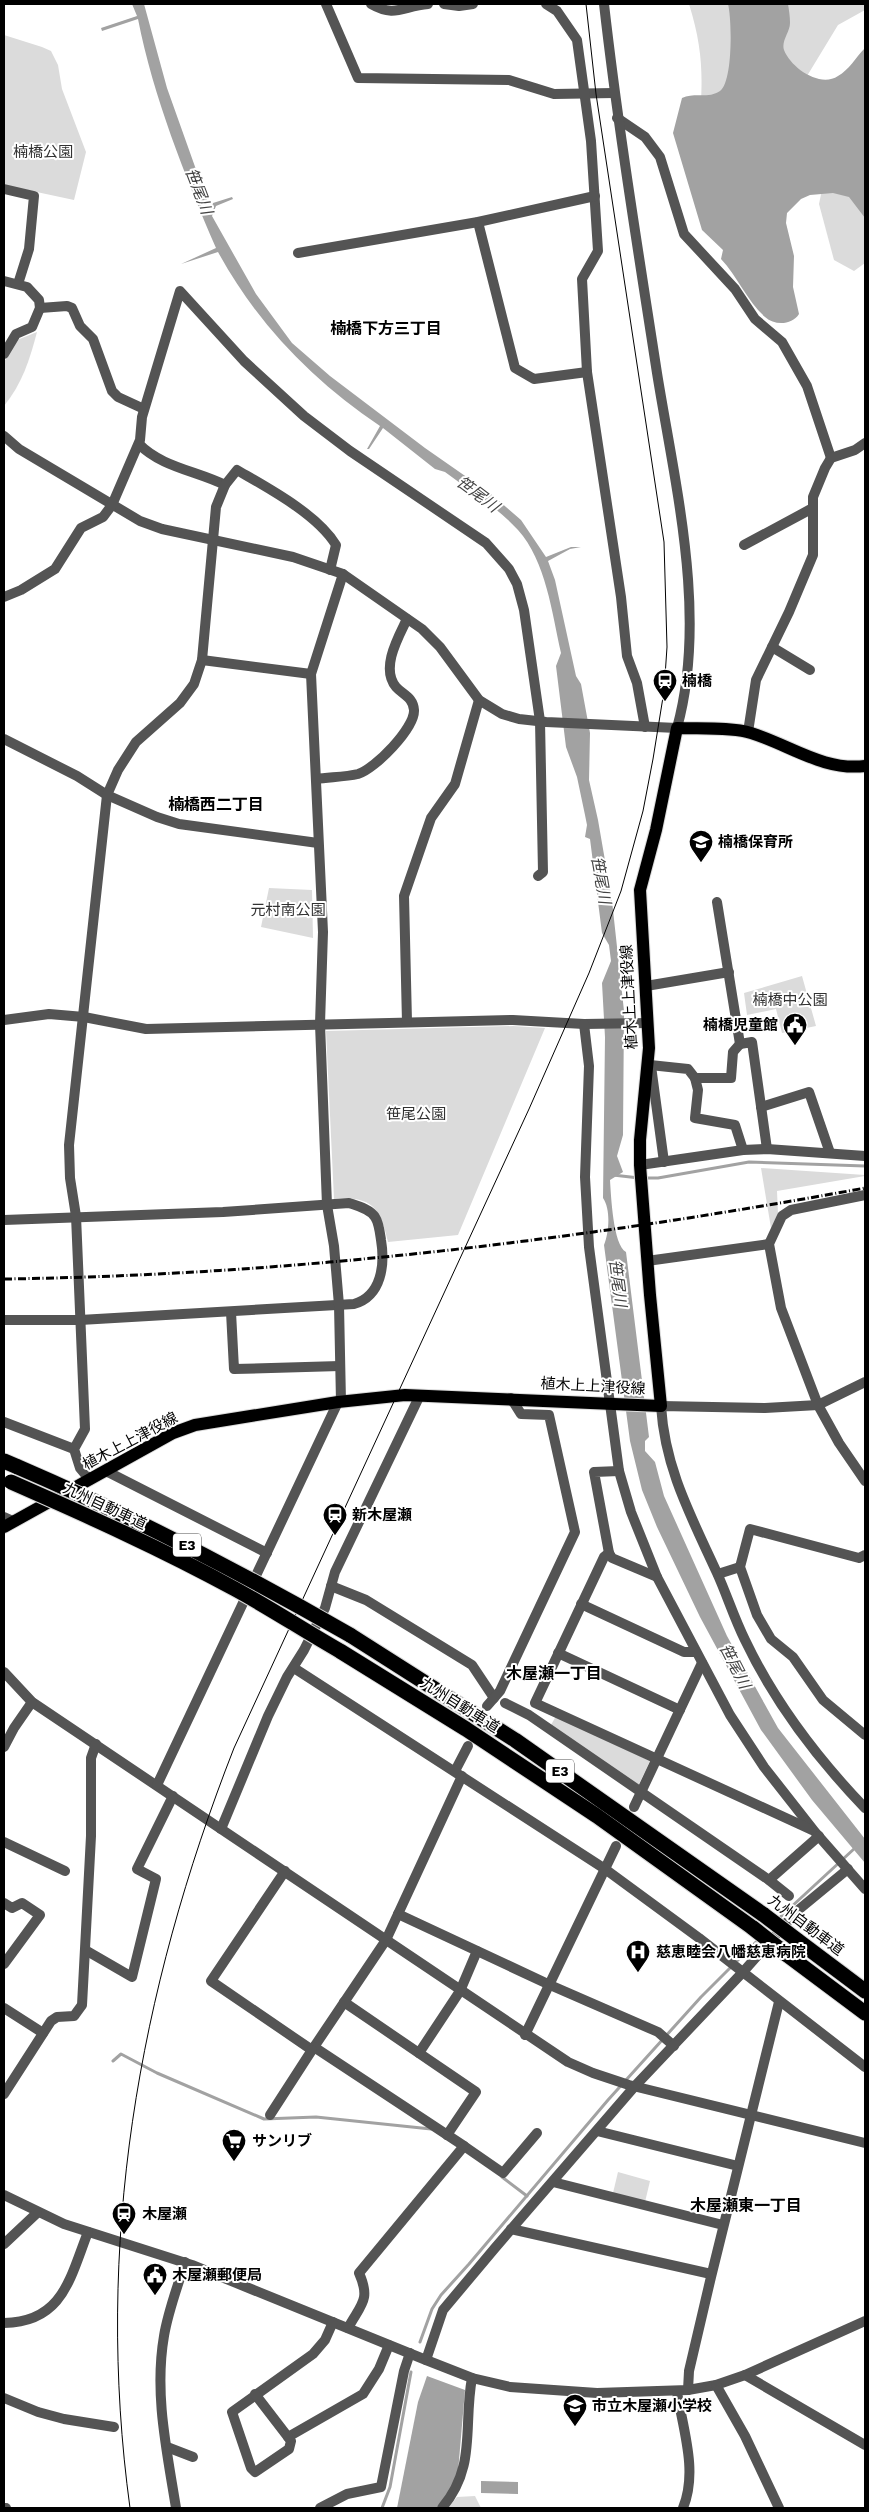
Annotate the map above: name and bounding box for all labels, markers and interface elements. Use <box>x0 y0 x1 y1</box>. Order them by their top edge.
park label: 楠橋公園 <box>13 143 73 161</box>
water label: 笹尾川 <box>182 165 217 219</box>
district label: 楠橋下方三丁目 <box>330 319 442 338</box>
water label: 笹尾川 <box>453 472 504 517</box>
station icon: 楠橋 <box>652 668 678 702</box>
place label: 楠橋 <box>682 672 713 690</box>
district label: 楠橋西二丁目 <box>168 795 264 814</box>
school or university icon: 楠橋保育所 <box>688 829 714 863</box>
place label: 楠橋保育所 <box>718 833 793 851</box>
water label: 笹尾川 <box>587 855 615 907</box>
park label: 元村南公園 <box>250 901 326 919</box>
street label: 植木上上津役線 <box>617 944 641 1050</box>
park label: 楠橋中公園 <box>752 991 828 1009</box>
public building icon: 楠橋児童館 <box>782 1012 808 1046</box>
place label: 楠橋児童館 <box>703 1016 778 1034</box>
park label: 笹尾公園 <box>386 1105 446 1123</box>
water label: 笹尾川 <box>606 1258 631 1310</box>
street label: 植木上上津役線 <box>540 1374 646 1398</box>
street label: 植木上上津役線 <box>79 1408 181 1474</box>
street label: 九州自動車道 <box>60 1479 150 1533</box>
station icon: 新木屋瀬 <box>322 1502 348 1536</box>
place label: 新木屋瀬 <box>352 1506 412 1524</box>
road number: E3 <box>173 1534 201 1556</box>
water label: 笹尾川 <box>716 1640 755 1693</box>
district label: 木屋瀬一丁目 <box>506 1664 602 1683</box>
street label: 九州自動車道 <box>417 1674 503 1736</box>
road number: E3 <box>546 1760 574 1782</box>
street label: 九州自動車道 <box>765 1891 847 1959</box>
hospital icon: 慈恵睦会八幡慈恵病院 <box>625 1939 651 1973</box>
place label: 慈恵睦会八幡慈恵病院 <box>656 1943 806 1961</box>
supermarket icon: サンリブ <box>221 2128 247 2162</box>
place label: サンリブ <box>252 2132 312 2150</box>
district label: 木屋瀬東一丁目 <box>690 2196 802 2215</box>
station icon: 木屋瀬 <box>111 2201 137 2235</box>
place label: 木屋瀬 <box>142 2205 187 2223</box>
public building icon: 木屋瀬郵便局 <box>142 2262 168 2296</box>
place label: 木屋瀬郵便局 <box>172 2266 262 2284</box>
school or university icon: 市立木屋瀬小学校 <box>562 2393 588 2427</box>
place label: 市立木屋瀬小学校 <box>592 2397 712 2415</box>

